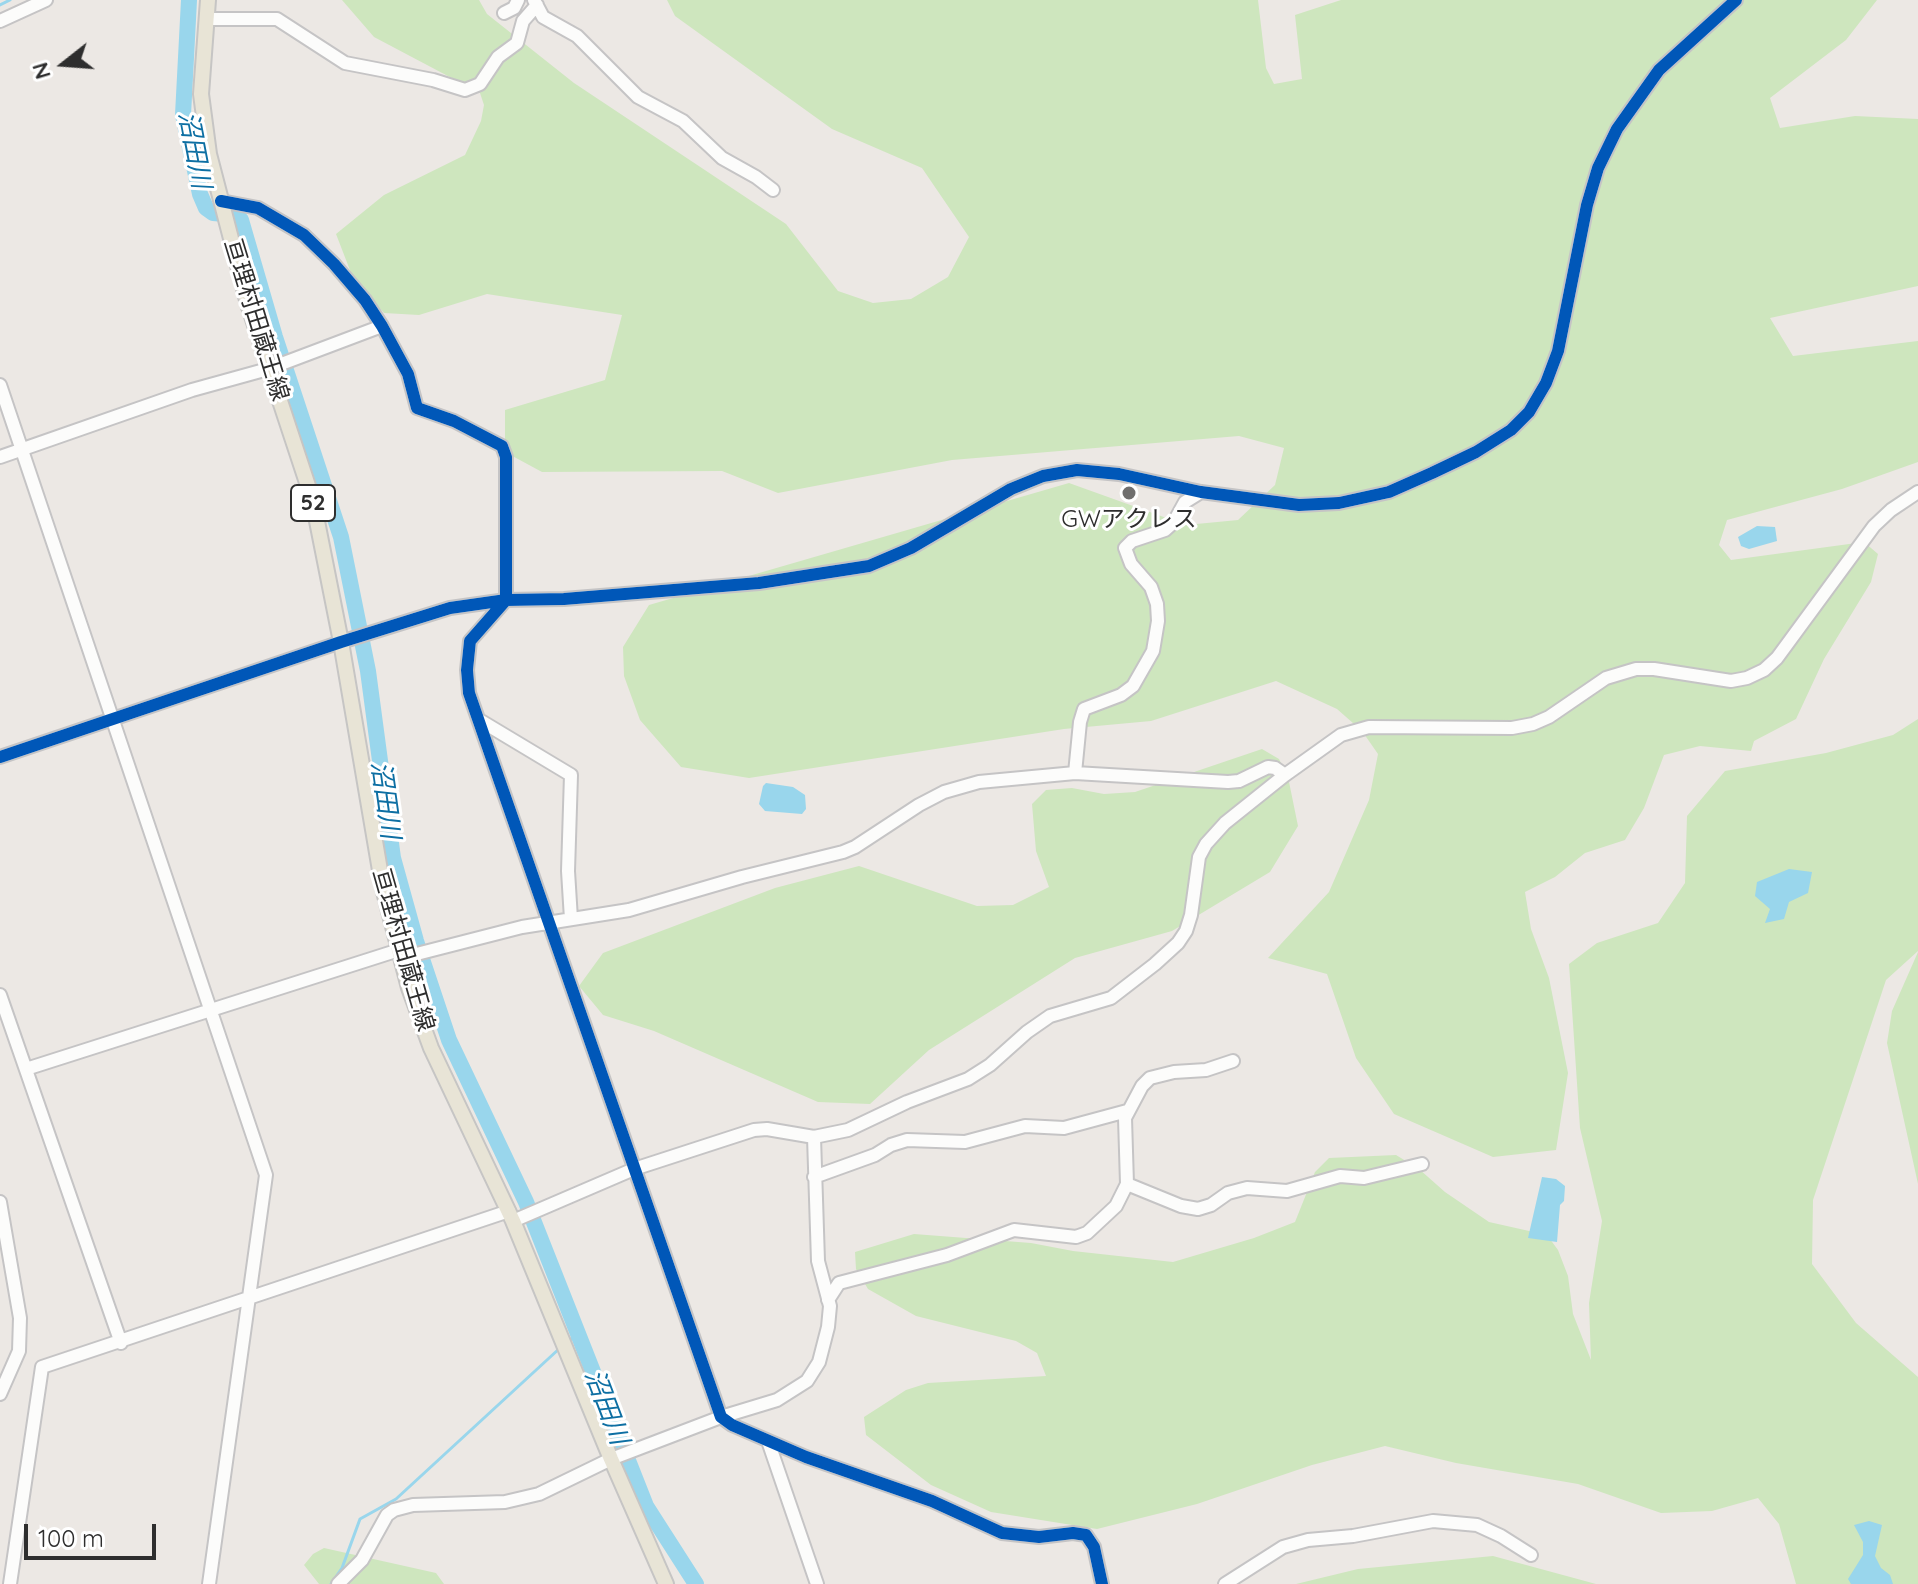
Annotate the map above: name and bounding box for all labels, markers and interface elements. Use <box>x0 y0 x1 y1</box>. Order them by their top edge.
north arrow <box>24 24 104 104</box>
text: N <box>25 59 57 83</box>
water label: 沼田川 <box>171 109 217 191</box>
street label: 亘理村田蔵王線 <box>218 235 294 405</box>
marker: GWアクレス <box>1120 484 1138 502</box>
road number: 52 <box>291 485 335 521</box>
place label: GWアクレス <box>1061 506 1197 534</box>
water label: 沼田川 <box>364 759 406 841</box>
street label: 亘理村田蔵王線 <box>366 865 440 1035</box>
water label: 沼田川 <box>577 1365 635 1449</box>
scale bar <box>28 1508 160 1558</box>
text: 100 m <box>38 1523 104 1553</box>

